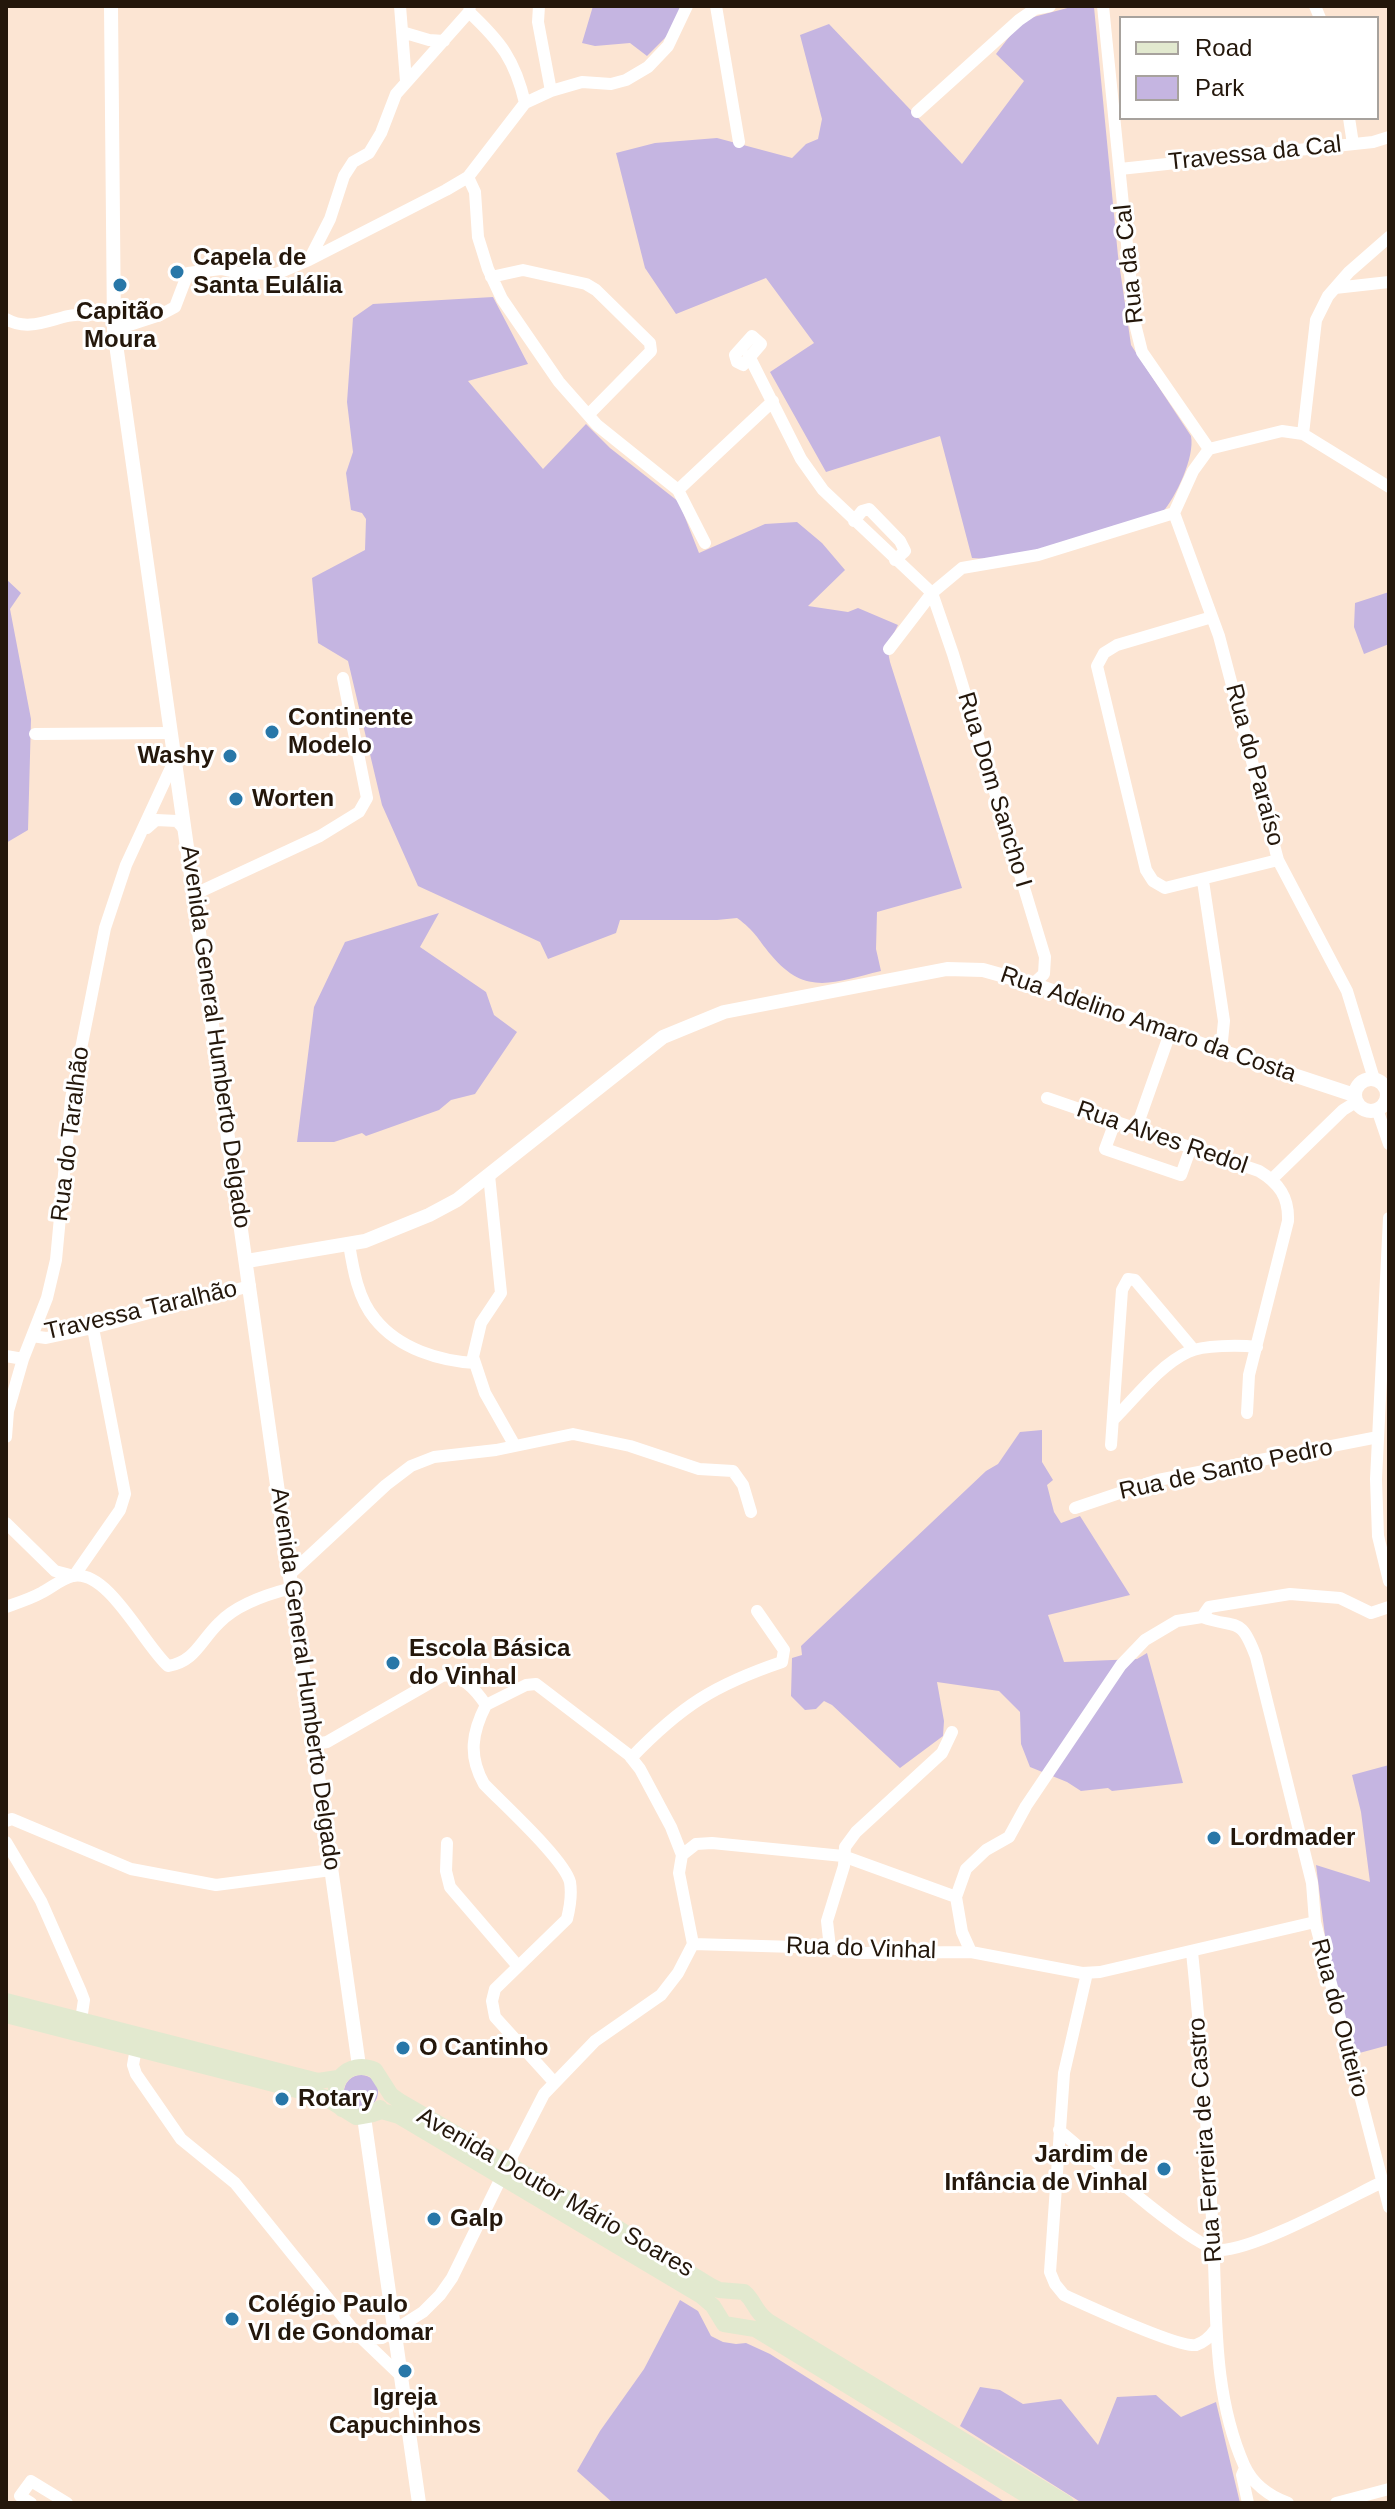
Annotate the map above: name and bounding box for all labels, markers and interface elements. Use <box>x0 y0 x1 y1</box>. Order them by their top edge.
legend <box>1119 16 1379 120</box>
text: Road <box>1195 34 1252 61</box>
text: Park <box>1195 74 1244 101</box>
street label: Travessa da Cal <box>1167 131 1343 177</box>
street label: Rua da Cal <box>1109 203 1151 325</box>
place label: Capela de Santa Eulália <box>193 244 342 300</box>
marker: Capela de Santa Eulália <box>168 263 186 281</box>
marker: Capitão Moura <box>111 276 129 294</box>
place label: Capitão Moura <box>76 298 164 354</box>
street label: Rua do Paraíso <box>1219 681 1289 849</box>
street label: Rua Dom Sancho I <box>951 689 1037 891</box>
place label: Continente Modelo <box>288 704 413 760</box>
marker: Continente Modelo <box>263 723 281 741</box>
place label: Washy <box>138 742 214 770</box>
marker: Washy <box>221 747 239 765</box>
place label: Worten <box>252 785 334 813</box>
marker: Worten <box>227 790 245 808</box>
street label: Avenida General Humberto Delgado <box>174 844 256 1230</box>
street label: Rua Adelino Amaro da Costa <box>996 961 1300 1089</box>
street label: Rua do Taralhão <box>46 1045 96 1223</box>
street label: Rua Alves Redol <box>1073 1095 1251 1181</box>
street label: Travessa Taralhão <box>42 1275 240 1347</box>
street label: Rua de Santo Pedro <box>1117 1433 1335 1507</box>
street label: Avenida General Humberto Delgado <box>264 1486 346 1872</box>
place label: Escola Básica do Vinhal <box>409 1635 570 1691</box>
marker: Escola Básica do Vinhal <box>384 1654 402 1672</box>
place label: Lordmader <box>1230 1824 1355 1852</box>
marker: Lordmader <box>1205 1829 1223 1847</box>
street label: Rua do Vinhal <box>785 1932 937 1966</box>
street label: Rua do Outeiro <box>1304 1936 1374 2100</box>
street label: Rua Ferreira de Castro <box>1183 2017 1229 2263</box>
place label: O Cantinho <box>419 2034 548 2062</box>
marker: O Cantinho <box>394 2039 412 2057</box>
place label: Rotary <box>298 2085 374 2113</box>
marker: Rotary <box>273 2090 291 2108</box>
street label: Avenida Doutor Mário Soares <box>412 2102 698 2284</box>
place label: Jardim de Infância de Vinhal <box>944 2141 1148 2197</box>
marker: Jardim de Infância de Vinhal <box>1155 2160 1173 2178</box>
place label: Galp <box>450 2205 503 2233</box>
marker: Galp <box>425 2210 443 2228</box>
place label: Colégio Paulo VI de Gondomar <box>248 2291 433 2347</box>
marker: Colégio Paulo VI de Gondomar <box>223 2310 241 2328</box>
marker: Igreja Capuchinhos <box>396 2362 414 2380</box>
place label: Igreja Capuchinhos <box>329 2384 481 2440</box>

